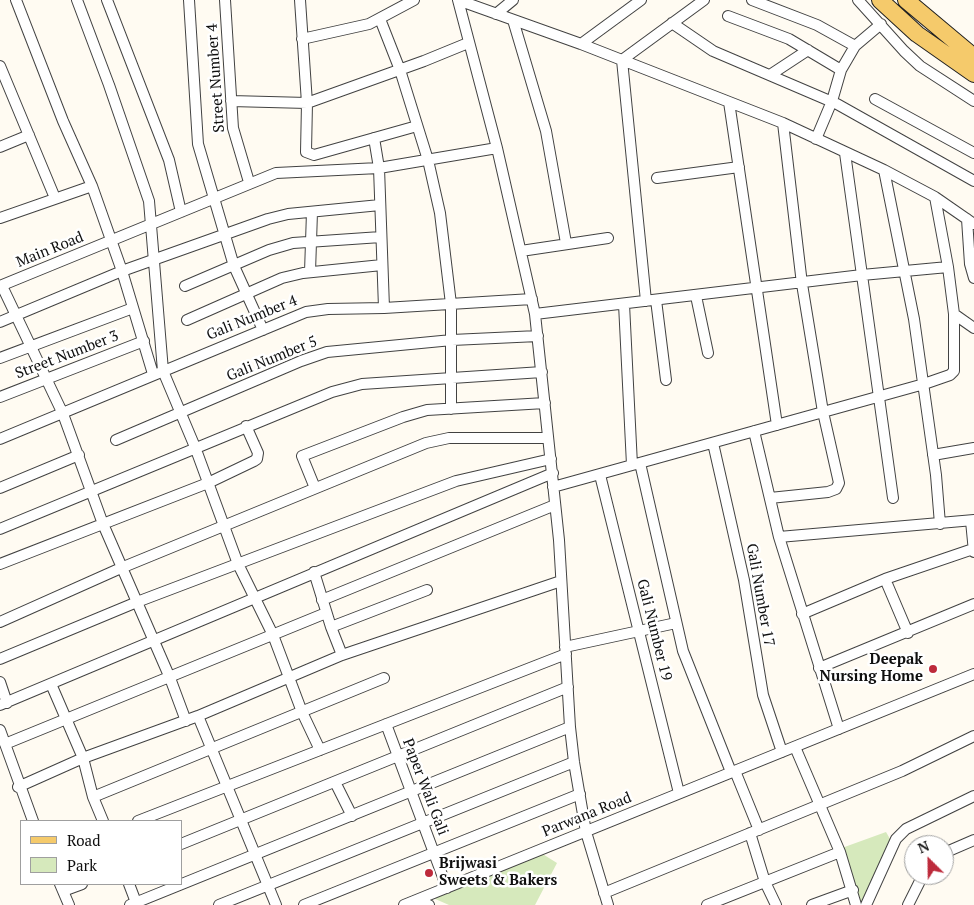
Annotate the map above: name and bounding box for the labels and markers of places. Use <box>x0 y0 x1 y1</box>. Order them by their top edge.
place label: Deepak Nursing Home <box>820 651 923 686</box>
marker: Deepak Nursing Home <box>927 663 939 675</box>
place label: Brijwasi Sweets & Bakers <box>439 855 557 890</box>
marker: Brijwasi Sweets & Bakers <box>423 867 435 879</box>

